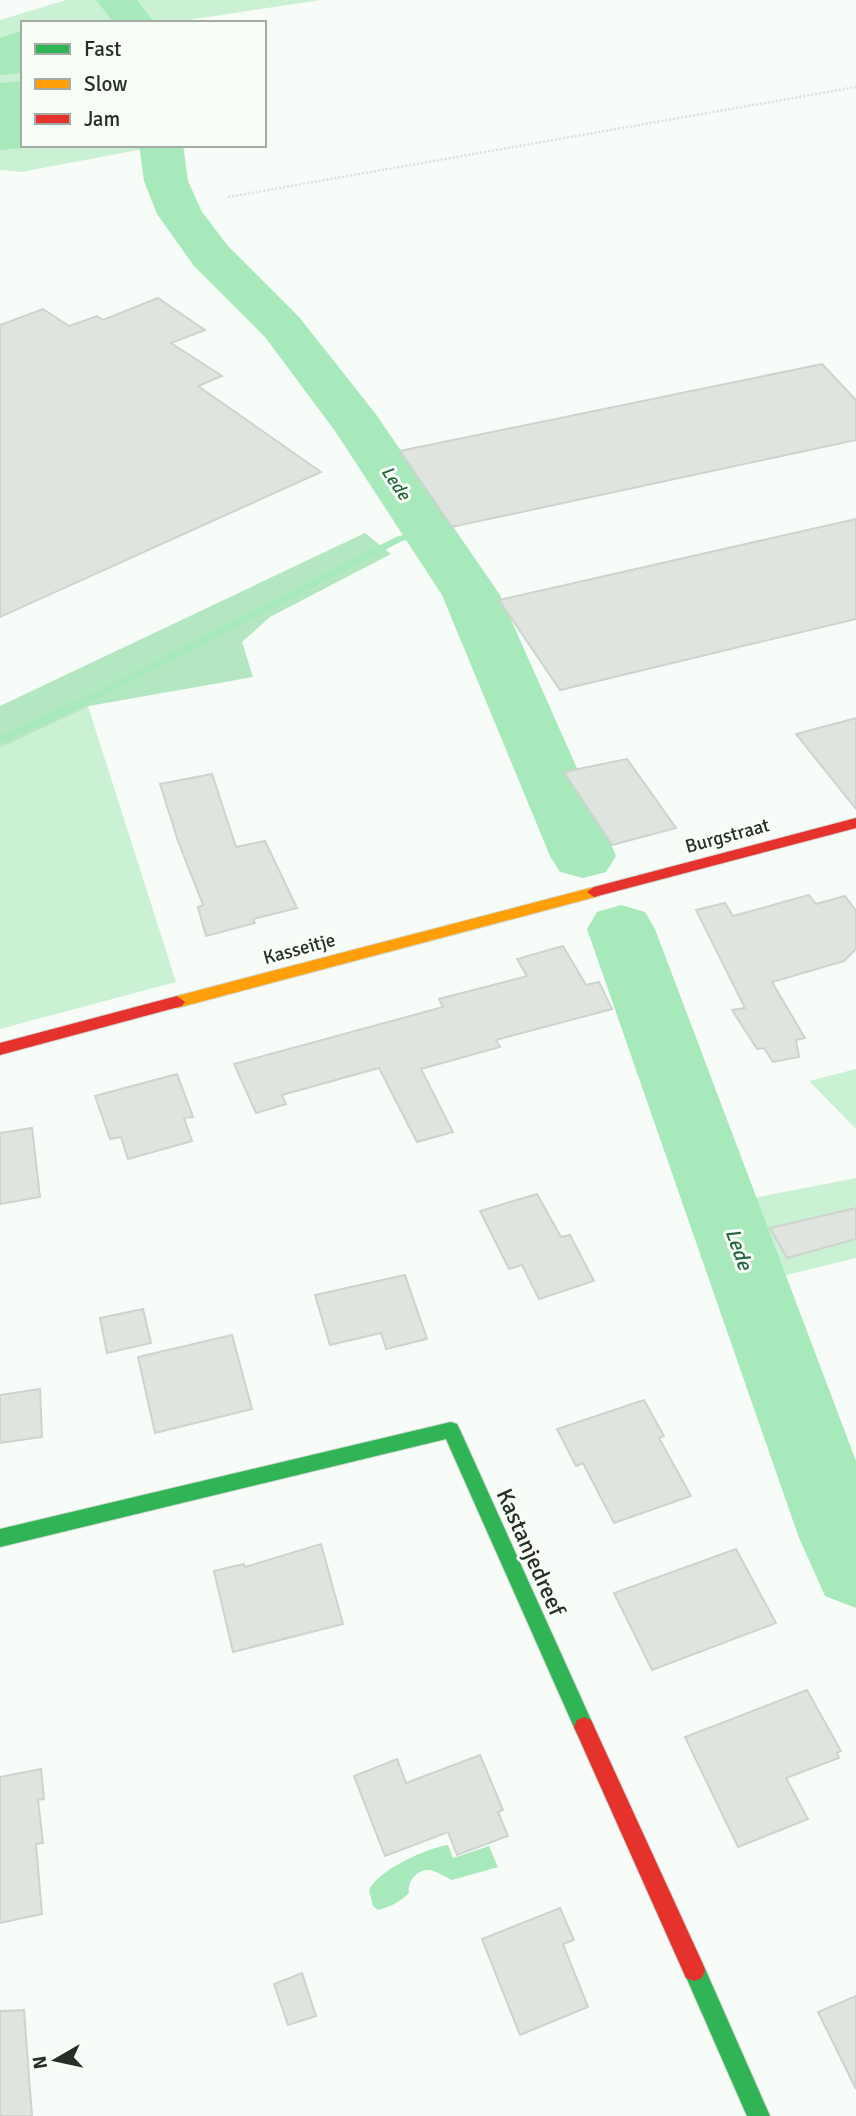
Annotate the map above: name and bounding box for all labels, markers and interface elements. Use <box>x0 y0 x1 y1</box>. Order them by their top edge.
legend <box>21 21 266 147</box>
text: Fast <box>84 36 121 62</box>
text: Slow <box>84 71 128 97</box>
text: Jam <box>84 106 120 132</box>
water label: Lede <box>377 462 416 505</box>
street label: Burgstraat <box>682 813 772 859</box>
street label: Kasseitje <box>261 928 338 970</box>
water label: Lede <box>720 1225 759 1275</box>
street label: Kastanjedreef <box>490 1484 572 1622</box>
north arrow <box>21 2025 91 2095</box>
text: N <box>27 2054 53 2071</box>

